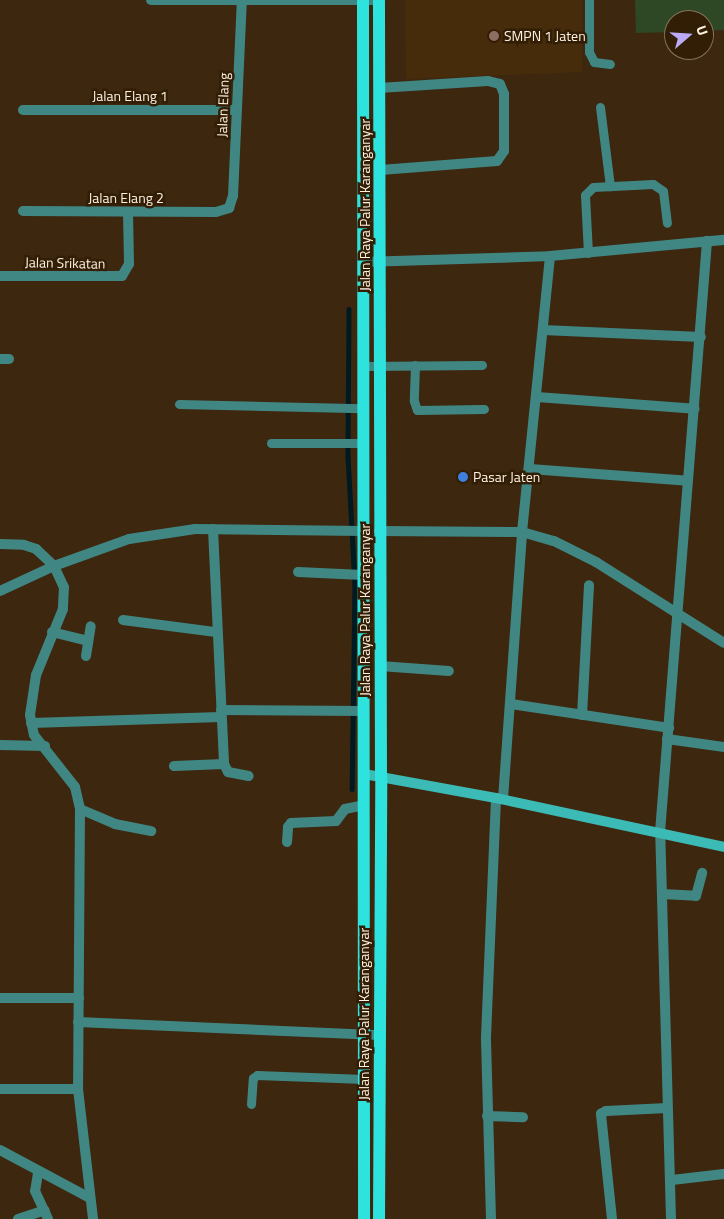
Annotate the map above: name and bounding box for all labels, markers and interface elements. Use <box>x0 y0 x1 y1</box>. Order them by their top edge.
north arrow <box>664 10 714 60</box>
text: U <box>691 23 714 38</box>
place label: SMPN 1 Jaten <box>504 28 586 44</box>
marker: SMPN 1 Jaten <box>488 30 500 42</box>
street label: Jalan Elang <box>213 72 233 138</box>
street label: Jalan Elang 1 <box>92 88 168 104</box>
street label: Jalan Raya Palur Karanganyar <box>357 119 373 291</box>
street label: Jalan Elang 2 <box>88 190 164 206</box>
street label: Jalan Srikatan <box>25 254 105 272</box>
place label: Pasar Jaten <box>473 469 540 485</box>
marker: Pasar Jaten <box>457 471 469 483</box>
street label: Jalan Raya Palur Karanganyar <box>357 524 373 696</box>
street label: Jalan Raya Palur Karanganyar <box>356 928 372 1100</box>

